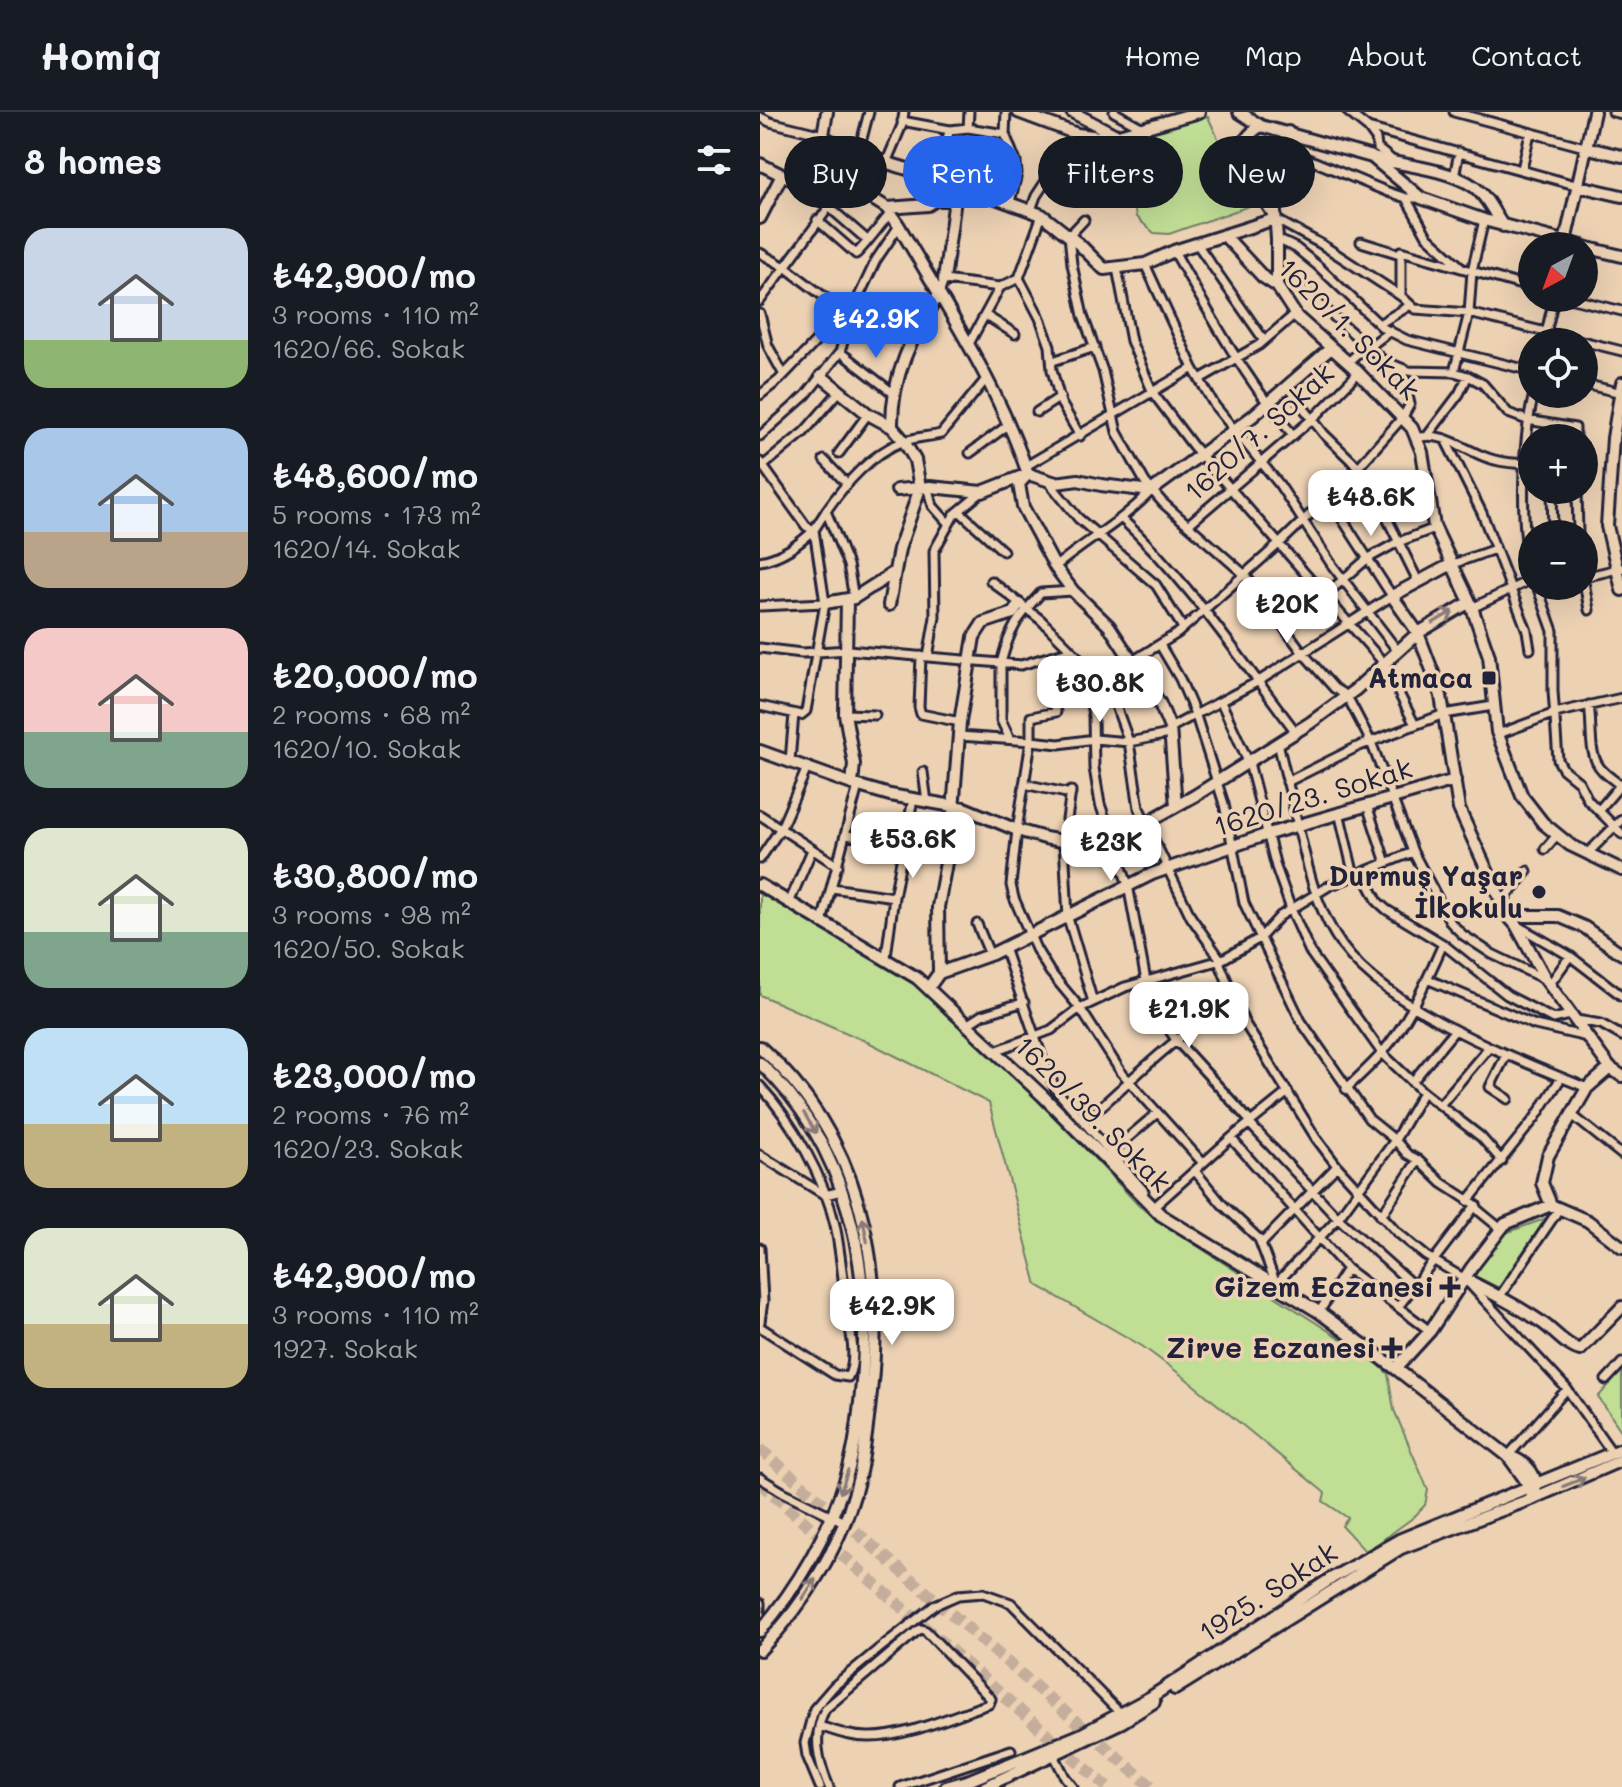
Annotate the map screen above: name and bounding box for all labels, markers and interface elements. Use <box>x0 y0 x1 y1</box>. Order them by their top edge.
text: Homiq <box>40 30 161 80</box>
text: Home <box>1125 37 1201 73</box>
text: Map <box>1245 37 1302 73</box>
text: About <box>1346 37 1427 73</box>
text: Contact <box>1471 37 1582 73</box>
chip: Buy <box>784 136 887 208</box>
chip: Rent <box>903 136 1022 208</box>
chip: Filters <box>1038 136 1183 208</box>
chip: New <box>1199 136 1315 208</box>
text: 8 homes <box>24 138 162 183</box>
icon: filters <box>692 138 736 182</box>
north arrow <box>1518 232 1598 312</box>
map controls <box>1518 232 1598 600</box>
street label: 1620/1. Sokak <box>1271 250 1428 407</box>
text: ₺42,900/mo <box>272 252 476 297</box>
icon: home <box>88 260 184 356</box>
pin: ₺42.9K <box>811 292 941 360</box>
text: 3 rooms · 110 m² <box>272 297 479 331</box>
text: ₺42.9K <box>832 301 920 335</box>
button: locate <box>1518 328 1598 408</box>
text: 1620/66. Sokak <box>272 331 465 365</box>
street label: 1620/7. Sokak <box>1176 355 1341 508</box>
button: + <box>1518 424 1598 504</box>
text: ₺48,600/mo <box>272 452 478 497</box>
icon: home <box>88 460 184 556</box>
pin: ₺48.6K <box>1306 470 1436 538</box>
text: ₺48.6K <box>1326 479 1416 513</box>
text: 5 rooms · 173 m² <box>272 497 481 531</box>
button: − <box>1518 520 1598 600</box>
text: 1620/14. Sokak <box>272 531 460 565</box>
pin: ₺20K <box>1240 577 1334 645</box>
text: ₺20K <box>1255 586 1319 620</box>
one-way arrow <box>1431 609 1454 625</box>
text: ₺20,000/mo <box>272 652 478 697</box>
pin: ₺30.8K <box>1035 656 1165 724</box>
place label: Atmaca <box>1368 659 1473 695</box>
icon: home <box>88 660 184 756</box>
text: ₺30.8K <box>1055 665 1145 699</box>
marker: Atmaca <box>1480 669 1498 687</box>
text: 2 rooms · 68 m² <box>272 697 470 731</box>
text: 1620/10. Sokak <box>272 731 461 765</box>
street label: 1620/23. Sokak <box>1209 749 1416 843</box>
pin: ₺53.6K <box>848 812 978 880</box>
pin: ₺23K <box>1064 815 1158 883</box>
text: ₺53.6K <box>869 821 957 855</box>
text: ₺23K <box>1079 824 1143 858</box>
text: ₺30,800/mo <box>272 852 478 897</box>
place label: Durmuş Yaşar İlkokulu <box>1328 857 1523 925</box>
icon: home <box>88 860 184 956</box>
marker: Durmuş Yaşar İlkokulu <box>1530 883 1548 901</box>
text: 3 rooms · 98 m² <box>272 897 471 931</box>
text: 1620/50. Sokak <box>272 931 465 965</box>
pin: ₺21.9K <box>1124 982 1254 1050</box>
text: ₺21.9K <box>1147 991 1231 1025</box>
street label: 1620/39. Sokak <box>1008 1027 1180 1199</box>
text: ₺23,000/mo <box>272 1052 476 1097</box>
icon: home <box>88 1060 184 1156</box>
text: 2 rooms · 76 m² <box>272 1097 469 1131</box>
one-way arrow <box>802 1111 818 1134</box>
text: 1620/23. Sokak <box>272 1131 463 1165</box>
one-way arrow <box>857 1218 872 1243</box>
text: ₺42,900/mo <box>272 1252 476 1297</box>
icon: home <box>88 1260 184 1356</box>
place label: Gizem Eczanesi <box>1214 1268 1434 1304</box>
marker: Gizem Eczanesi <box>1441 1278 1459 1296</box>
pin: ₺42.9K <box>827 1279 957 1347</box>
text: ₺42.9K <box>848 1288 936 1322</box>
text: 3 rooms · 110 m² <box>272 1297 479 1331</box>
place label: Zirve Eczanesi <box>1166 1329 1376 1365</box>
text: 1927. Sokak <box>272 1331 418 1365</box>
marker: Zirve Eczanesi <box>1383 1339 1401 1357</box>
one-way arrow <box>836 1470 851 1495</box>
one-way arrow <box>1561 1473 1586 1488</box>
street label: 1925. Sokak <box>1191 1533 1343 1649</box>
one-way arrow <box>801 1578 817 1601</box>

